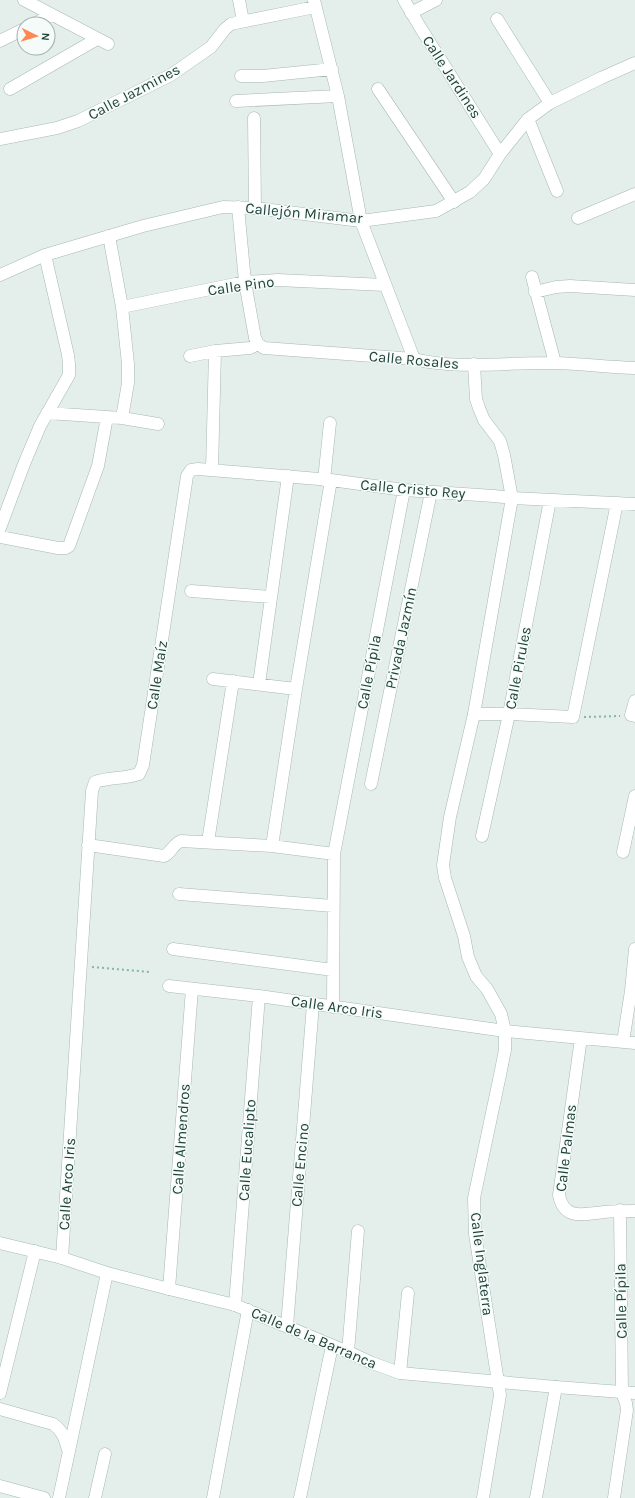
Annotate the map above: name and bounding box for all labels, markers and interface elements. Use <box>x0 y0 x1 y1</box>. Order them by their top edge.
north arrow <box>16 16 56 56</box>
text: N <box>39 32 52 41</box>
street label: Calle Jardines <box>419 32 485 122</box>
street label: Calle Jazmines <box>85 60 183 124</box>
street label: Callejón Miramar <box>245 199 364 227</box>
street label: Calle Pino <box>207 272 275 300</box>
street label: Calle Rosales <box>368 347 460 373</box>
street label: Calle Cristo Rey <box>360 475 466 503</box>
street label: Privada Jazmín <box>381 585 421 691</box>
street label: Calle Pirules <box>501 625 535 711</box>
street label: Calle Pípila <box>353 633 385 711</box>
street label: Calle Maíz <box>143 639 171 711</box>
street label: Calle Arco Iris <box>290 992 384 1022</box>
street label: Calle Almendros <box>168 1083 194 1195</box>
street label: Calle Eucalipto <box>234 1099 260 1201</box>
street label: Calle Palmas <box>552 1103 580 1193</box>
street label: Calle Encino <box>287 1122 313 1208</box>
street label: Calle Arco Iris <box>55 1137 79 1231</box>
street label: Calle Inglaterra <box>467 1211 497 1317</box>
street label: Calle Pípila <box>611 1263 631 1339</box>
street label: Calle de la Barranca <box>248 1303 380 1373</box>

